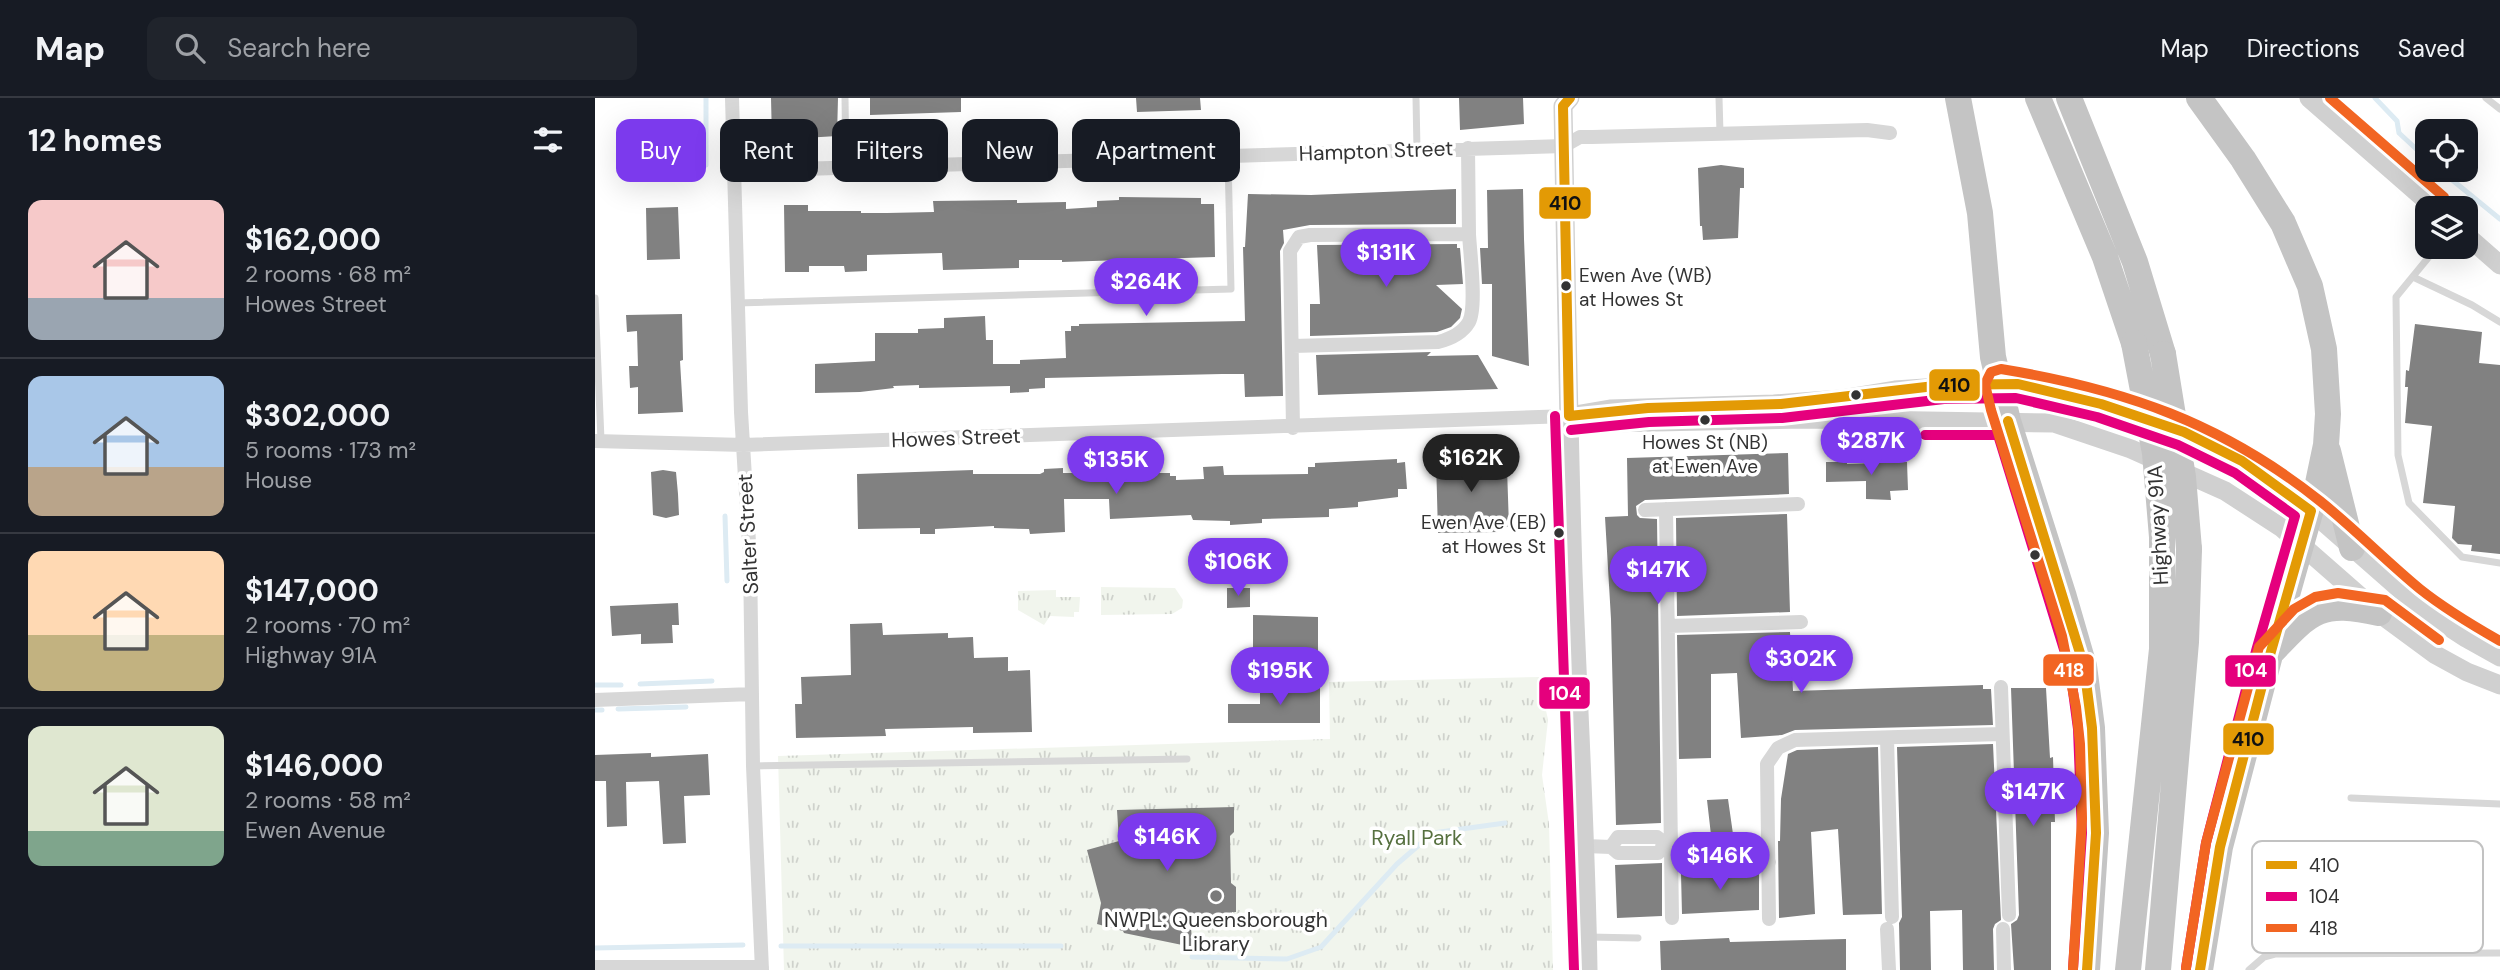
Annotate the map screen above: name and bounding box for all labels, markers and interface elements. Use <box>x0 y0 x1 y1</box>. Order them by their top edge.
search box <box>147 17 637 80</box>
text: Map <box>35 27 105 70</box>
icon: search <box>171 29 209 67</box>
text: Search here <box>227 31 371 65</box>
text: Map <box>2161 33 2209 64</box>
text: Directions <box>2247 33 2360 64</box>
text: Saved <box>2398 33 2465 64</box>
chip: Buy <box>616 119 706 182</box>
chip: Rent <box>720 119 818 182</box>
chip: Filters <box>832 119 948 182</box>
chip: New <box>962 119 1058 182</box>
chip: Apartment <box>1072 119 1240 182</box>
map controls <box>2415 119 2478 259</box>
button: locate <box>2415 119 2478 182</box>
text: 12 homes <box>28 121 162 160</box>
icon: filters <box>529 121 567 159</box>
street label: Hampton Street <box>1298 134 1454 168</box>
line badge: 410 <box>1538 186 1592 220</box>
text: 410 <box>1549 191 1581 216</box>
button: layers <box>2415 196 2478 259</box>
text: $162,000 <box>245 220 381 259</box>
icon: home <box>84 228 168 312</box>
pin: $131K <box>1337 230 1435 289</box>
text: $131K <box>1356 237 1416 267</box>
pin: $264K <box>1097 258 1195 318</box>
text: 2 rooms · 68 m² <box>245 259 411 289</box>
place label: Ewen Ave (WB) at Howes St <box>1579 263 1712 312</box>
text: $264K <box>1110 266 1182 296</box>
marker: Ewen Ave (WB) at Howes St <box>1559 279 1573 293</box>
text: Howes Street <box>245 289 387 319</box>
line badge: 410 <box>1928 368 1981 402</box>
text: 410 <box>1938 373 1970 398</box>
unlabelled marker <box>1849 388 1863 402</box>
text: $302,000 <box>245 396 390 435</box>
icon: home <box>84 404 168 488</box>
marker: Howes St (NB) at Ewen Ave <box>1698 413 1712 427</box>
pin: $287K <box>1822 418 1920 477</box>
street label: Howes Street <box>891 422 1021 454</box>
text: $287K <box>1837 425 1905 455</box>
place label: Howes St (NB) at Ewen Ave <box>1642 430 1768 479</box>
pin: $162K <box>1422 434 1520 494</box>
text: 5 rooms · 173 m² <box>245 435 416 465</box>
pin: $135K <box>1067 436 1165 496</box>
text: $162K <box>1439 442 1503 472</box>
text: $135K <box>1083 444 1149 474</box>
street label: Highway 91A <box>2141 464 2175 586</box>
text: House <box>245 465 312 495</box>
street label: Salter Street <box>731 473 765 595</box>
place label: Ewen Ave (EB) at Howes St <box>1421 510 1546 559</box>
marker: Ewen Ave (EB) at Howes St <box>1552 526 1566 540</box>
pin: $106K <box>1189 538 1287 598</box>
text: $106K <box>1204 546 1272 576</box>
pin: $147K <box>1609 546 1707 606</box>
unlabelled marker <box>2028 548 2042 562</box>
text: $147K <box>1626 554 1690 584</box>
text: $147,000 <box>245 571 379 610</box>
icon: home <box>84 579 168 663</box>
text: 2 rooms · 70 m² <box>245 610 410 640</box>
pin: $302K <box>1752 636 1850 695</box>
text: Highway 91A <box>245 640 377 670</box>
text: $302K <box>1765 643 1837 673</box>
pin: $195K <box>1231 648 1329 707</box>
line badge: 418 <box>2042 653 2095 687</box>
line badge: 104 <box>2224 654 2277 688</box>
text: $195K <box>1247 655 1313 685</box>
text: 418 <box>2053 658 2085 683</box>
text: 104 <box>2235 658 2267 683</box>
line badge: 104 <box>1538 676 1591 710</box>
text: 104 <box>1549 681 1581 706</box>
line badge: 410 <box>2222 722 2275 756</box>
text: 410 <box>2232 727 2264 752</box>
text: $146,000 <box>245 746 383 785</box>
icon: home <box>84 754 168 838</box>
pin: $147K <box>1984 768 2082 828</box>
text: $147K <box>2001 776 2065 806</box>
text: 2 rooms · 58 m² <box>245 785 411 815</box>
pin: $146K <box>1118 814 1216 873</box>
text: Ewen Avenue <box>245 815 386 845</box>
text: $146K <box>1134 821 1200 851</box>
park label: Ryall Park <box>1371 824 1463 852</box>
pin: $146K <box>1671 832 1769 892</box>
text: $146K <box>1687 840 1753 870</box>
legend <box>2252 841 2483 953</box>
text: 410 <box>2309 853 2339 878</box>
text: 104 <box>2309 884 2339 909</box>
marker: NWPL: Queensborough Library <box>1208 888 1224 904</box>
place label: NWPL: Queensborough Library <box>1104 906 1328 958</box>
text: 418 <box>2309 916 2338 941</box>

